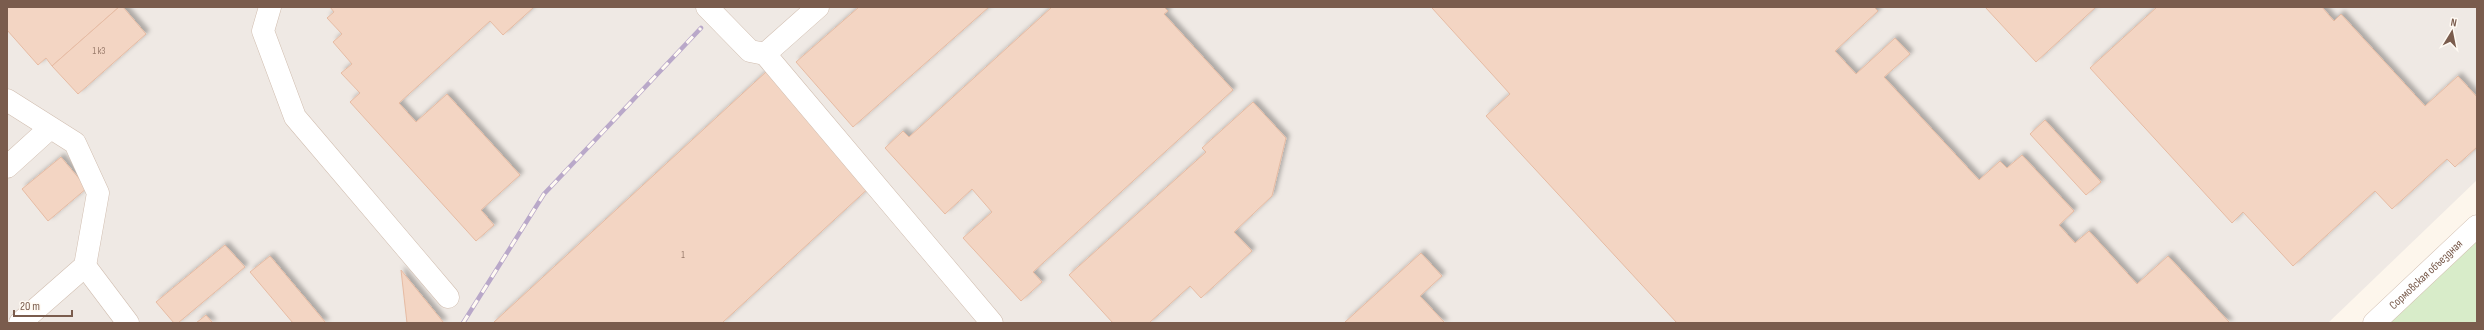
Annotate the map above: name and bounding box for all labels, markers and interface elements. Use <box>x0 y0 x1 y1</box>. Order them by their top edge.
north arrow <box>2432 12 2472 52</box>
text: N <box>2450 16 2458 30</box>
house number: 1 к3 <box>92 45 106 57</box>
street label: Сормовская объездная <box>2386 236 2466 313</box>
house number: 1 <box>681 249 685 261</box>
scale bar <box>14 292 72 318</box>
text: 20 m <box>20 299 40 314</box>

